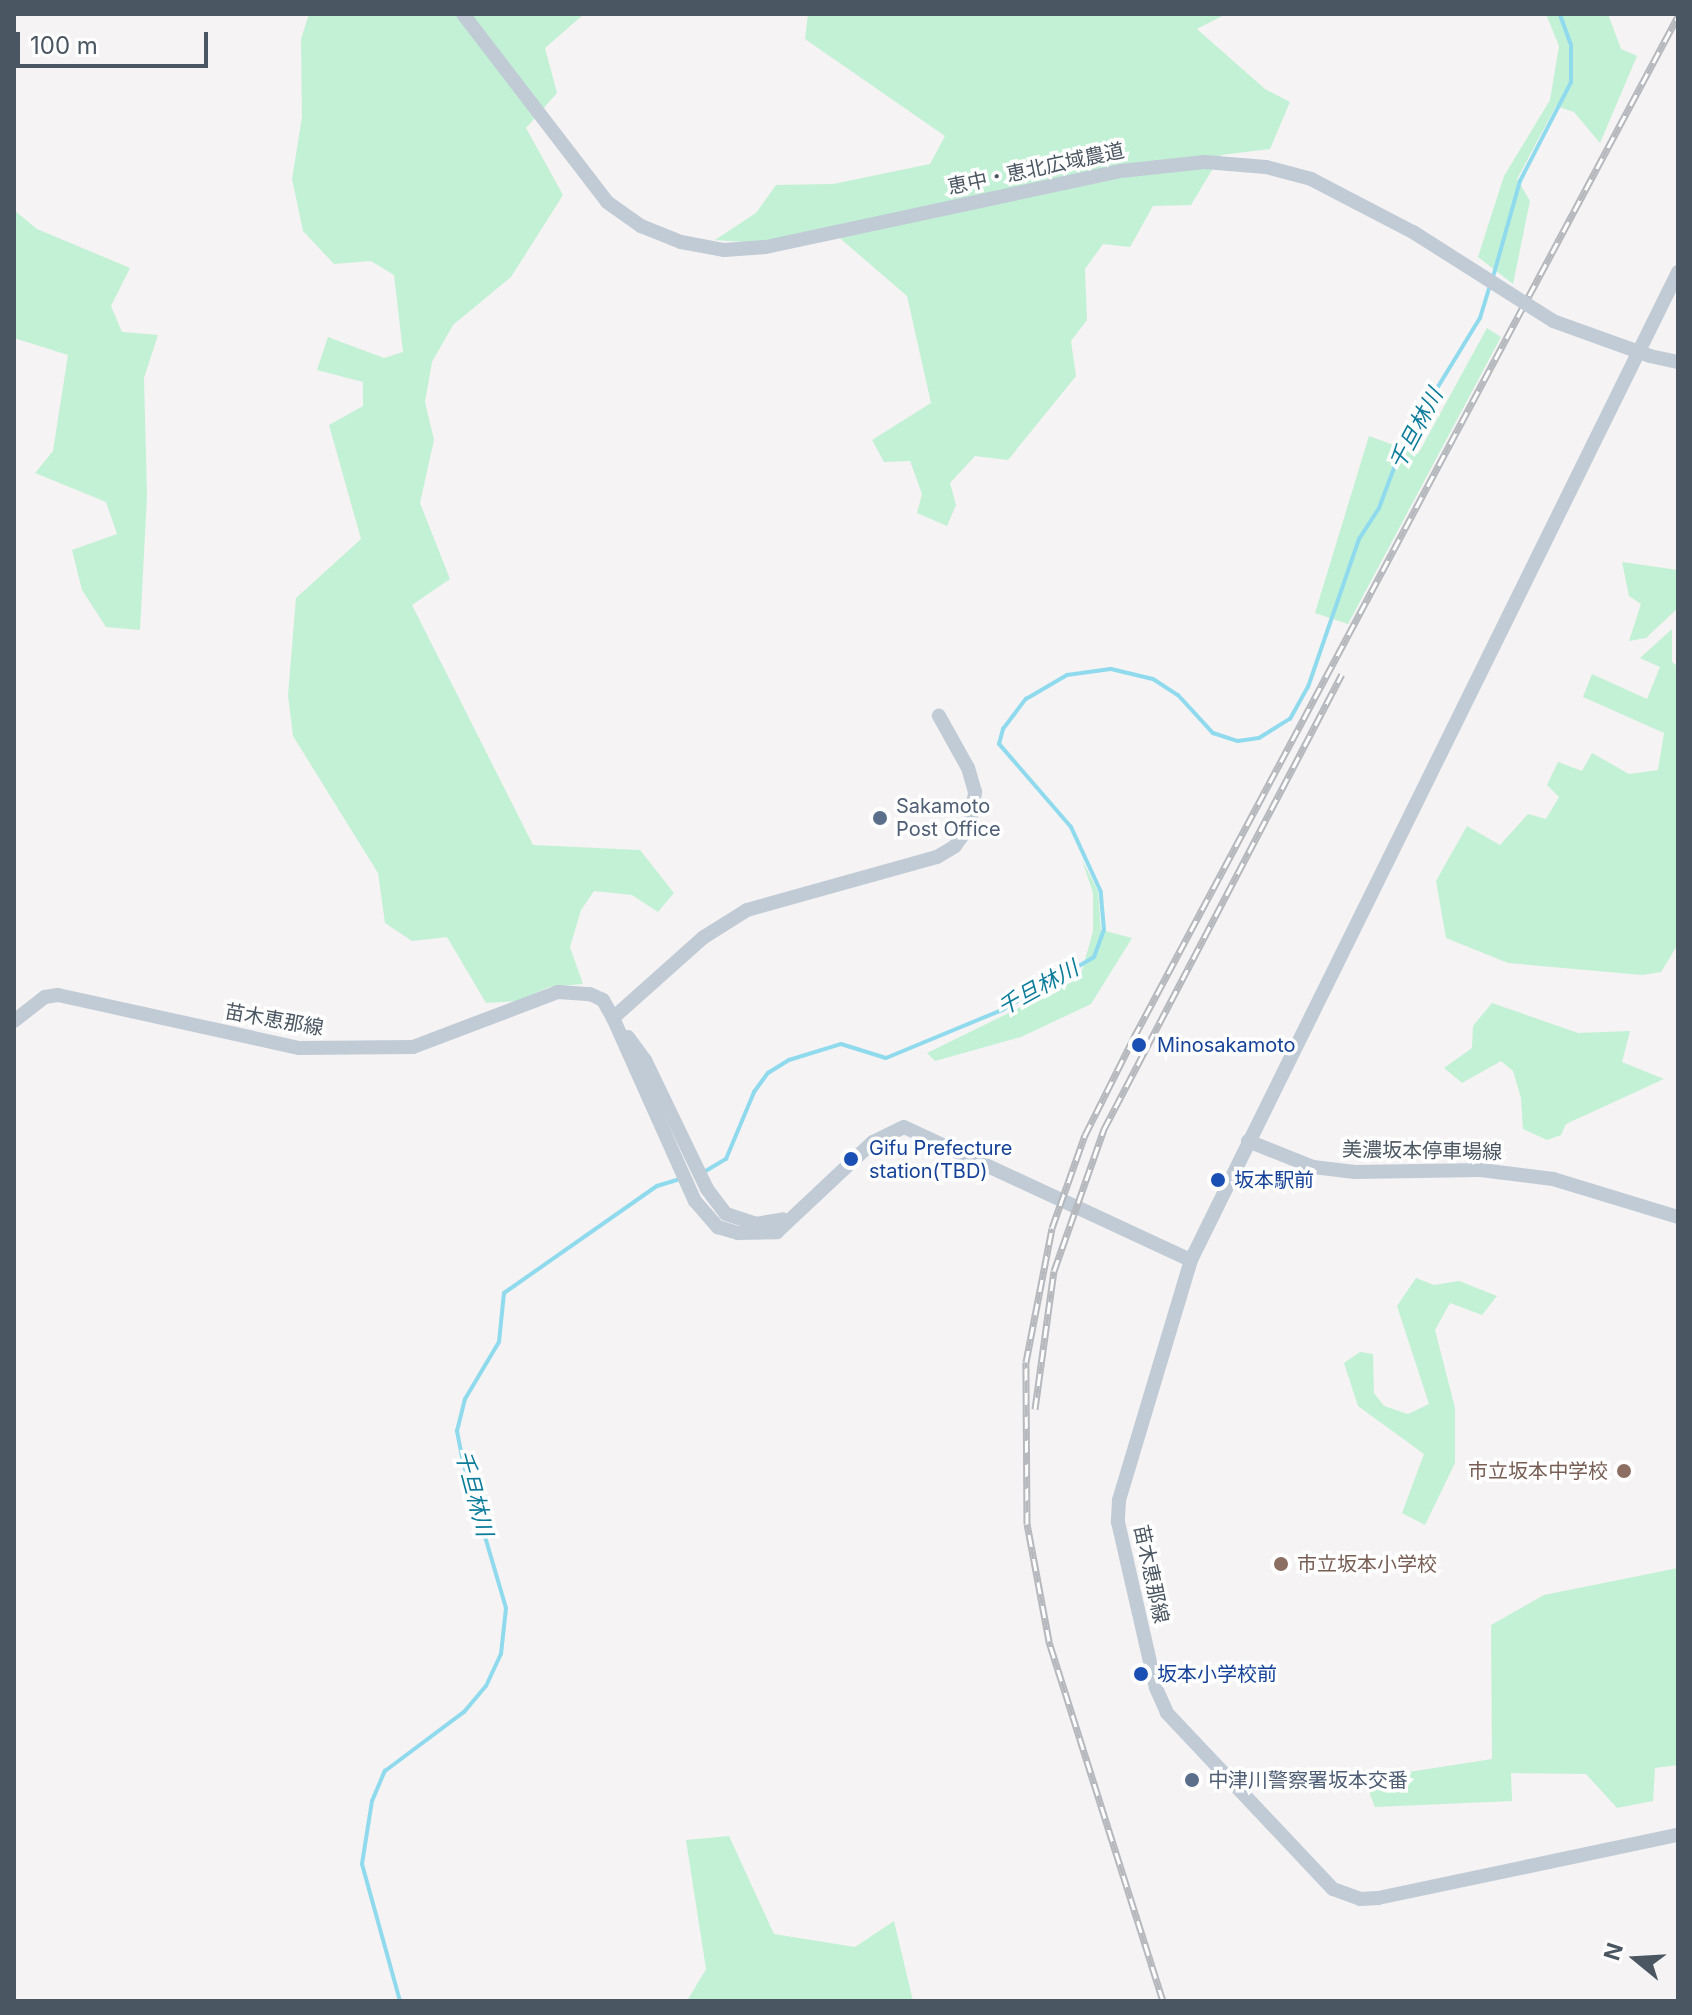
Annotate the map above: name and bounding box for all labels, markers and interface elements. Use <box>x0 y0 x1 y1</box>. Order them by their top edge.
scale bar <box>20 16 212 66</box>
text: 100 m <box>30 31 98 60</box>
street label: 恵中・恵北広域農道 <box>945 139 1127 199</box>
water label: 千旦林川 <box>1384 384 1448 474</box>
place label: Sakamoto Post Office <box>896 794 1001 841</box>
marker: Sakamoto Post Office <box>871 809 889 827</box>
water label: 千旦林川 <box>993 955 1083 1021</box>
street label: 苗木恵那線 <box>223 999 325 1041</box>
place label: Minosakamoto <box>1157 1033 1296 1057</box>
marker: Minosakamoto <box>1128 1034 1150 1056</box>
place label: Gifu Prefecture station(TBD) <box>869 1136 1012 1183</box>
street label: 美濃坂本停車場線 <box>1342 1138 1502 1164</box>
marker: Gifu Prefecture station(TBD) <box>840 1148 862 1170</box>
place label: 坂本駅前 <box>1234 1168 1314 1192</box>
marker: 坂本駅前 <box>1209 1171 1227 1189</box>
water label: 千旦林川 <box>450 1447 498 1539</box>
place label: 市立坂本中学校 <box>1468 1459 1608 1483</box>
marker: 市立坂本中学校 <box>1615 1462 1633 1480</box>
street label: 苗木恵那線 <box>1129 1523 1173 1625</box>
place label: 市立坂本小学校 <box>1297 1552 1437 1576</box>
marker: 市立坂本小学校 <box>1272 1555 1290 1573</box>
place label: 坂本小学校前 <box>1157 1662 1277 1686</box>
marker: 坂本小学校前 <box>1132 1665 1150 1683</box>
place label: 中津川警察署坂本交番 <box>1208 1768 1408 1792</box>
marker: 中津川警察署坂本交番 <box>1183 1771 1201 1789</box>
north arrow <box>1596 1919 1676 1999</box>
text: N <box>1598 1940 1628 1964</box>

